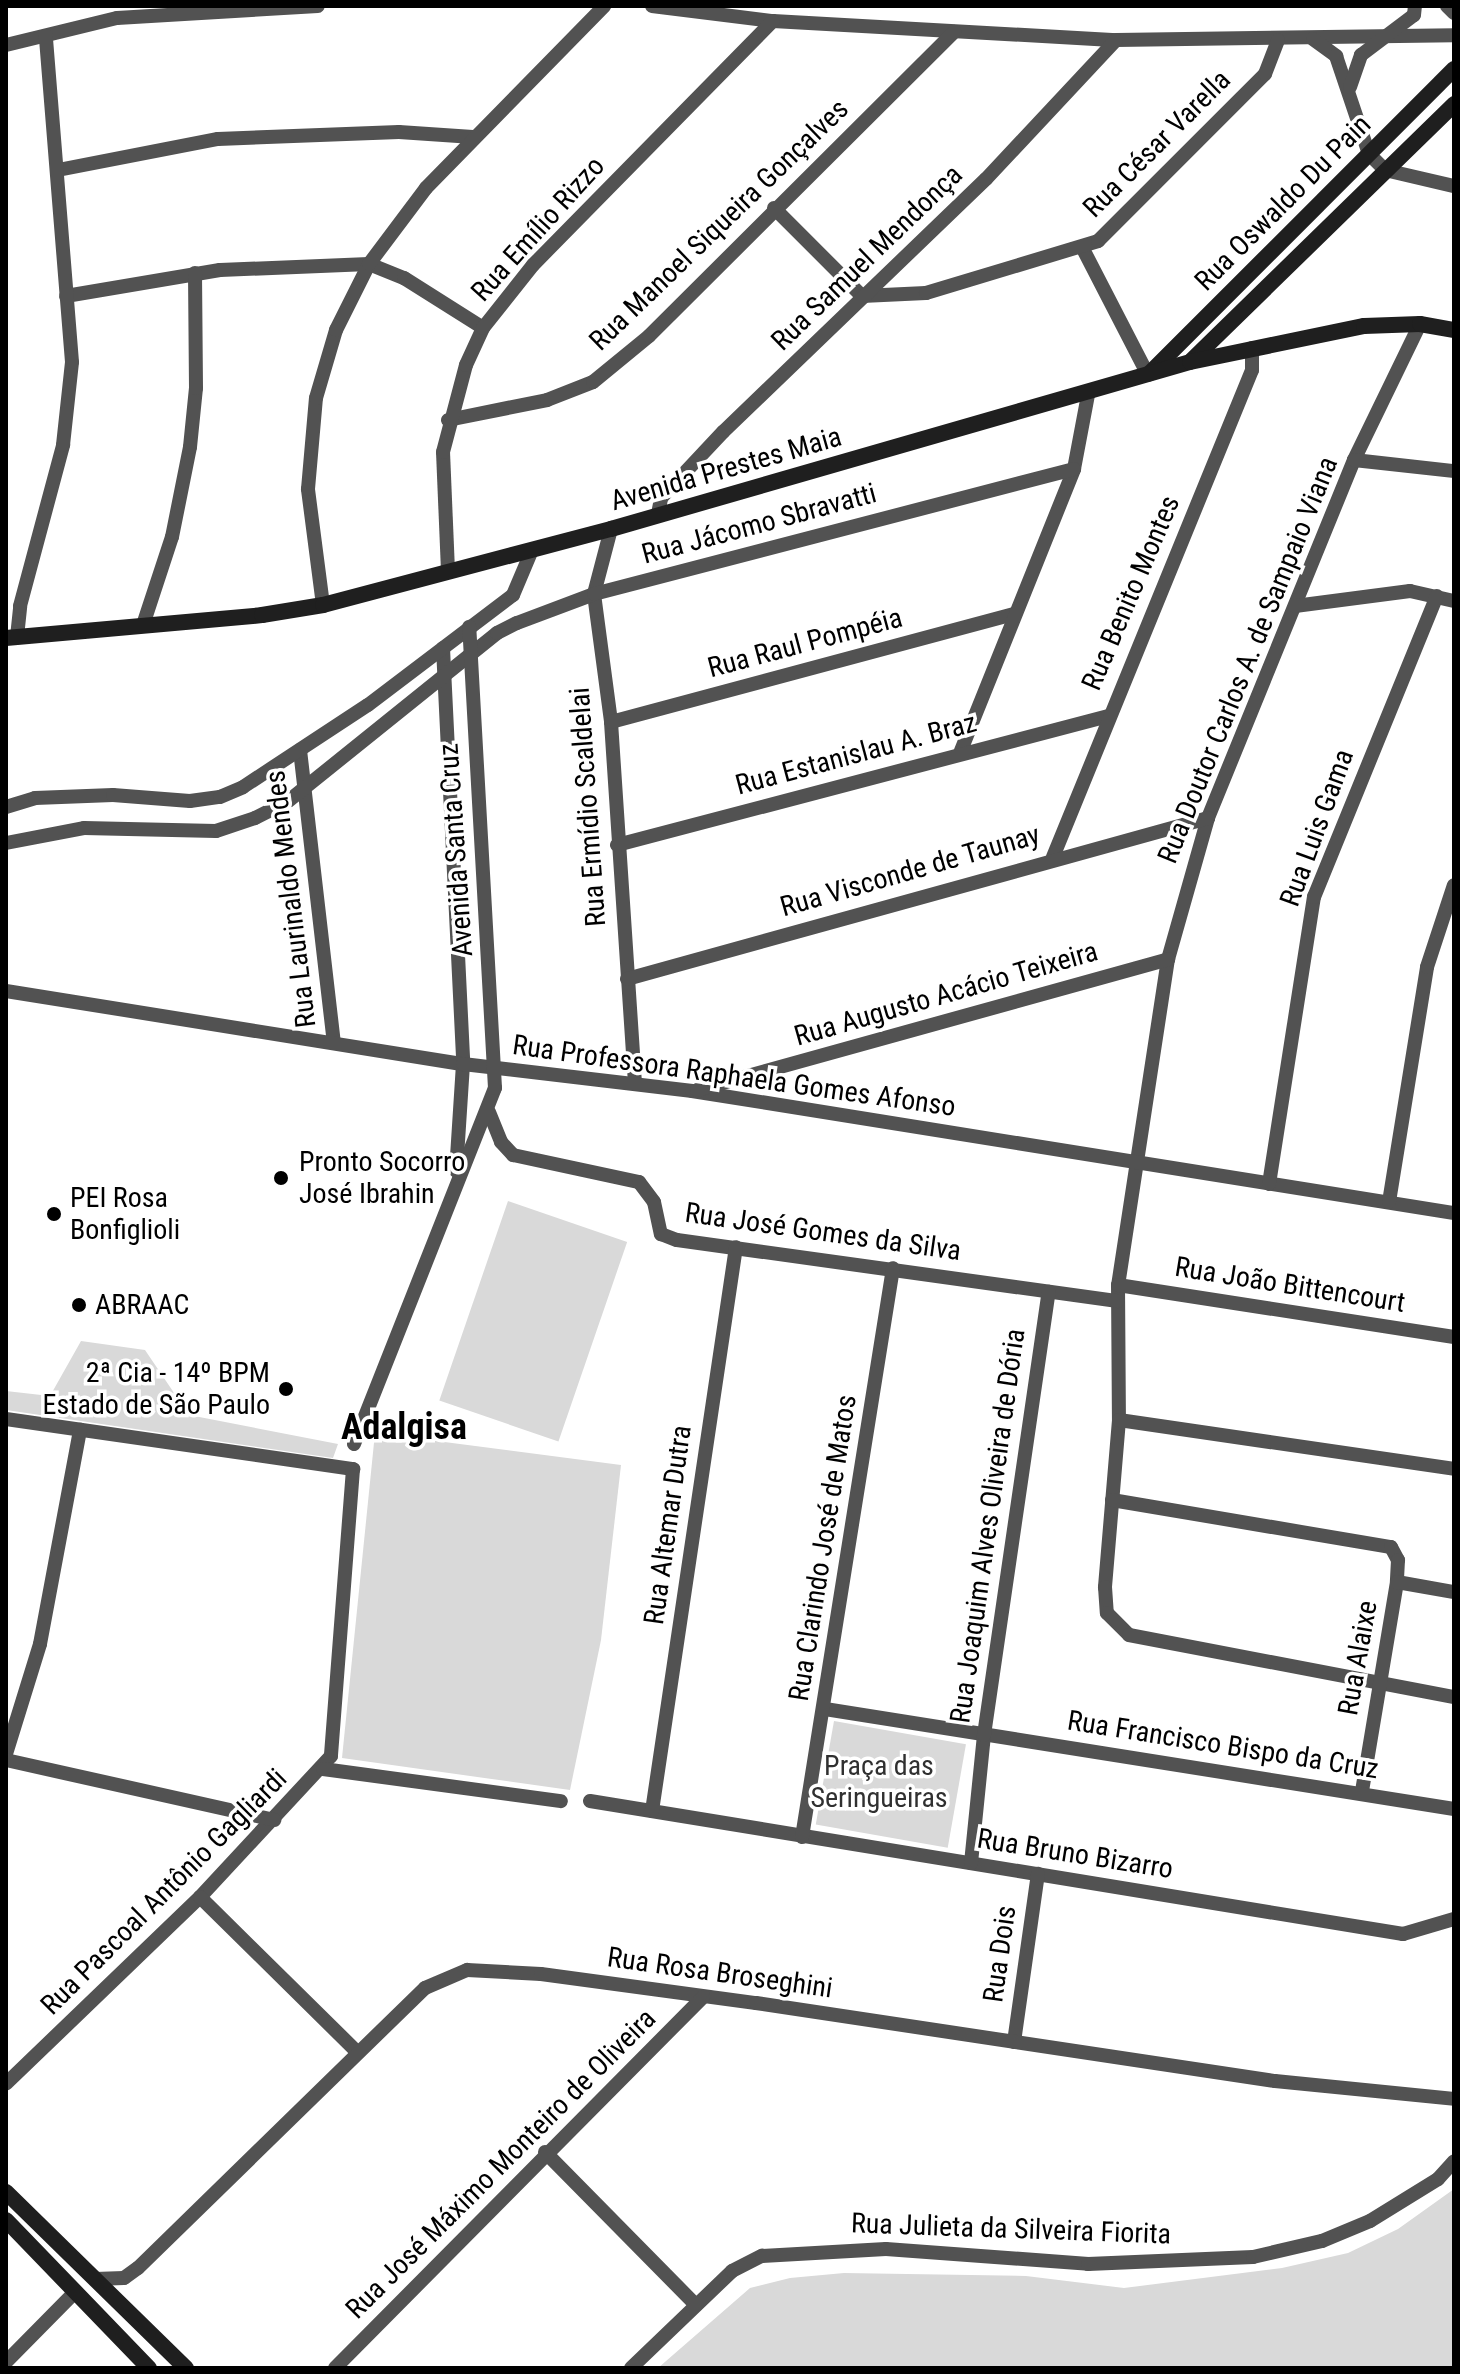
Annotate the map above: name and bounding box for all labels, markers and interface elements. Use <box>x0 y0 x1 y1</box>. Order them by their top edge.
street label: Rua César Varella <box>1076 63 1238 225</box>
street label: Rua Manoel Siqueira Gonçalves <box>583 92 855 358</box>
street label: Rua Oswaldo Du Pain <box>1188 108 1378 298</box>
street label: Rua Emílio Rizzo <box>464 150 612 308</box>
street label: Rua Samuel Mendonça <box>765 158 969 358</box>
street label: Avenida Prestes Maia <box>607 420 845 518</box>
street label: Rua Doutor Carlos A. de Sampaio Viana <box>1151 452 1345 868</box>
street label: Rua Jácomo Sbravatti <box>638 477 880 571</box>
street label: Rua Benito Montes <box>1075 491 1187 695</box>
street label: Rua Raul Pompéia <box>704 601 906 685</box>
street label: Rua Ermídio Scaldelai <box>563 686 613 928</box>
street label: Rua Estanislau A. Braz <box>732 706 980 802</box>
street label: Avenida Santa Cruz <box>432 742 480 958</box>
street label: Rua Luis Gama <box>1273 745 1361 911</box>
street label: Rua Laurinaldo Mendes <box>259 768 323 1030</box>
street label: Rua Visconde de Taunay <box>776 818 1044 924</box>
street label: Rua Augusto Acácio Teixeira <box>790 935 1102 1053</box>
street label: Rua Professora Raphaela Gomes Afonso <box>510 1028 958 1124</box>
place label: Pronto Socorro José Ibrahin <box>299 1145 465 1211</box>
marker: Pronto Socorro José Ibrahin <box>270 1167 292 1189</box>
place label: PEI Rosa Bonfiglioli <box>70 1181 180 1247</box>
street label: Rua José Gomes da Silva <box>683 1196 963 1268</box>
marker: PEI Rosa Bonfiglioli <box>45 1205 63 1223</box>
street label: Rua João Bittencourt <box>1172 1250 1408 1320</box>
place label: ABRAAC <box>95 1288 189 1322</box>
marker: ABRAAC <box>70 1296 88 1314</box>
street label: Rua Joaquim Alves Oliveira de Dória <box>944 1327 1032 1725</box>
place label: 2ª Cia - 14º BPM Estado de São Paulo <box>43 1356 270 1422</box>
marker: 2ª Cia - 14º BPM Estado de São Paulo <box>277 1380 295 1398</box>
street label: Rua Clarindo José de Matos <box>782 1392 864 1704</box>
district label: Adalgisa <box>341 1406 467 1450</box>
street label: Rua Altemar Dutra <box>637 1423 699 1627</box>
street label: Rua Alaixe <box>1331 1598 1385 1718</box>
street label: Rua Francisco Bispo da Cruz <box>1065 1704 1381 1786</box>
park label: Praça das Seringueiras <box>810 1749 948 1815</box>
street label: Rua Pascoal Antônio Gagliardi <box>34 1762 294 2022</box>
street label: Rua Bruno Bizarro <box>975 1822 1175 1886</box>
street label: Rua Dois <box>977 1903 1023 2005</box>
street label: Rua Rosa Broseghini <box>605 1941 835 2005</box>
street label: Rua José Máximo Monteiro de Oliveira <box>339 2002 663 2326</box>
street label: Rua Julieta da Silveira Fiorita <box>850 2207 1172 2251</box>

